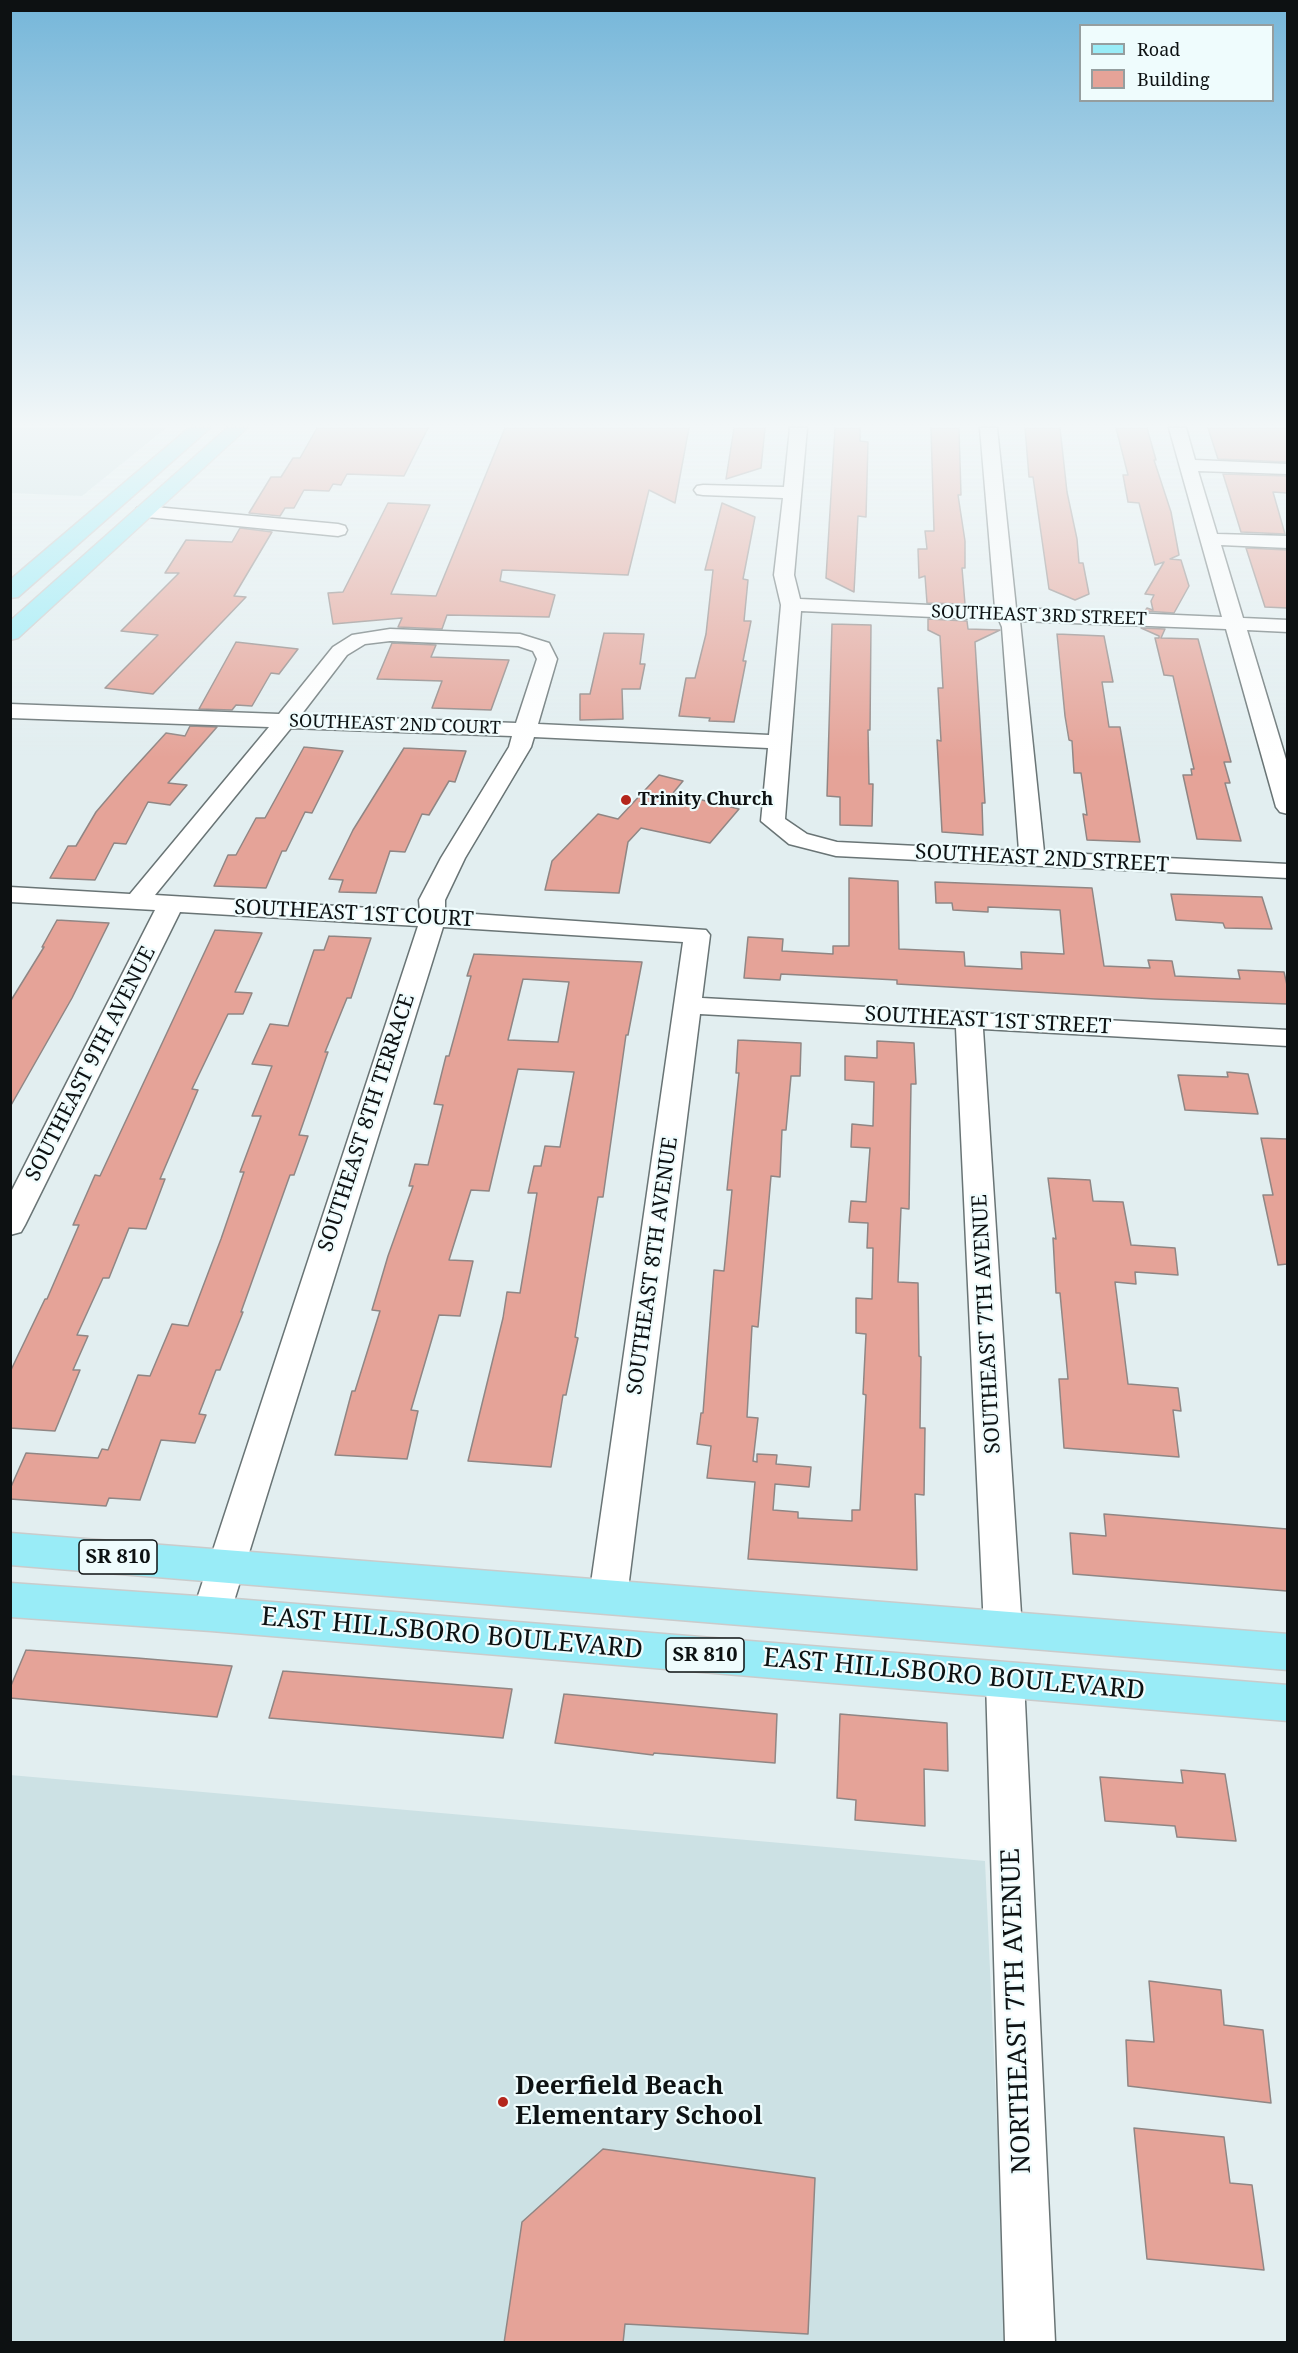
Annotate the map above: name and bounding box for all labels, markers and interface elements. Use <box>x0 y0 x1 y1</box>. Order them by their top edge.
legend <box>1079 24 1274 102</box>
text: Road <box>1137 37 1180 61</box>
text: Building <box>1137 67 1210 91</box>
street label: SOUTHEAST 3RD STREET <box>931 601 1147 631</box>
street label: SOUTHEAST 2ND COURT <box>289 711 501 739</box>
place label: Trinity Church <box>638 789 773 811</box>
marker: Trinity Church <box>619 793 633 807</box>
street label: SOUTHEAST 2ND STREET <box>915 840 1169 878</box>
street label: SOUTHEAST 1ST COURT <box>234 895 474 933</box>
street label: SOUTHEAST 9TH AVENUE <box>21 942 161 1186</box>
street label: SOUTHEAST 8TH TERRACE <box>313 991 421 1255</box>
street label: SOUTHEAST 1ST STREET <box>864 1002 1112 1040</box>
street label: SOUTHEAST 8TH AVENUE <box>622 1135 684 1397</box>
street label: SOUTHEAST 7TH AVENUE <box>968 1193 1006 1455</box>
road number: SR 810 <box>79 1540 157 1574</box>
street label: EAST HILLSBORO BOULEVARD <box>260 1602 644 1666</box>
road number: SR 810 <box>666 1638 744 1672</box>
street label: EAST HILLSBORO BOULEVARD <box>762 1643 1146 1707</box>
street label: NORTHEAST 7TH AVENUE <box>996 1848 1038 2174</box>
place label: Deerfield Beach Elementary School <box>515 2071 763 2132</box>
marker: Deerfield Beach Elementary School <box>496 2095 510 2109</box>

